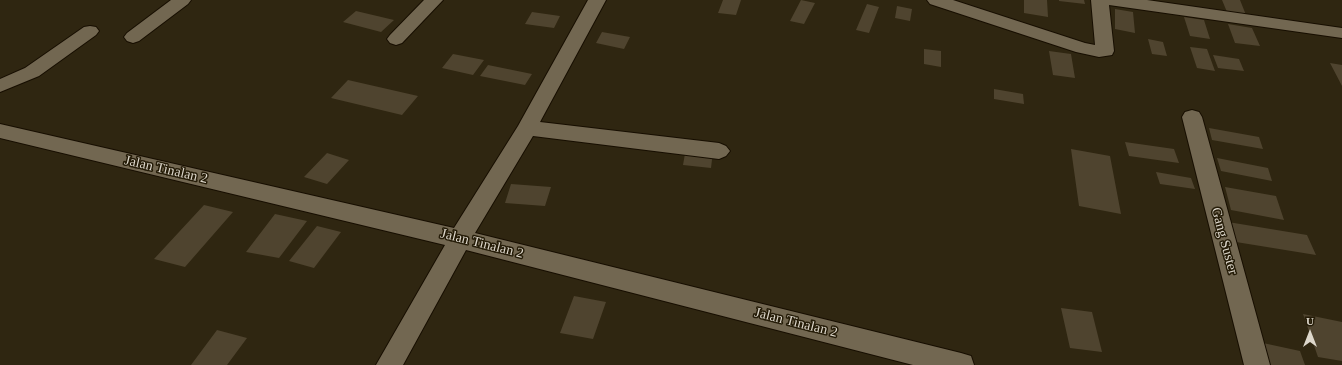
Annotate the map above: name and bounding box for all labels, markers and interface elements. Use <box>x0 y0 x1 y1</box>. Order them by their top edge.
street label: Jalan Tinalan 2 <box>123 152 209 188</box>
street label: Gang Suster <box>1207 206 1241 276</box>
street label: Jalan Tinalan 2 <box>439 226 525 262</box>
street label: Jalan Tinalan 2 <box>753 305 839 341</box>
north arrow <box>1290 313 1330 353</box>
text: U <box>1306 315 1314 327</box>

